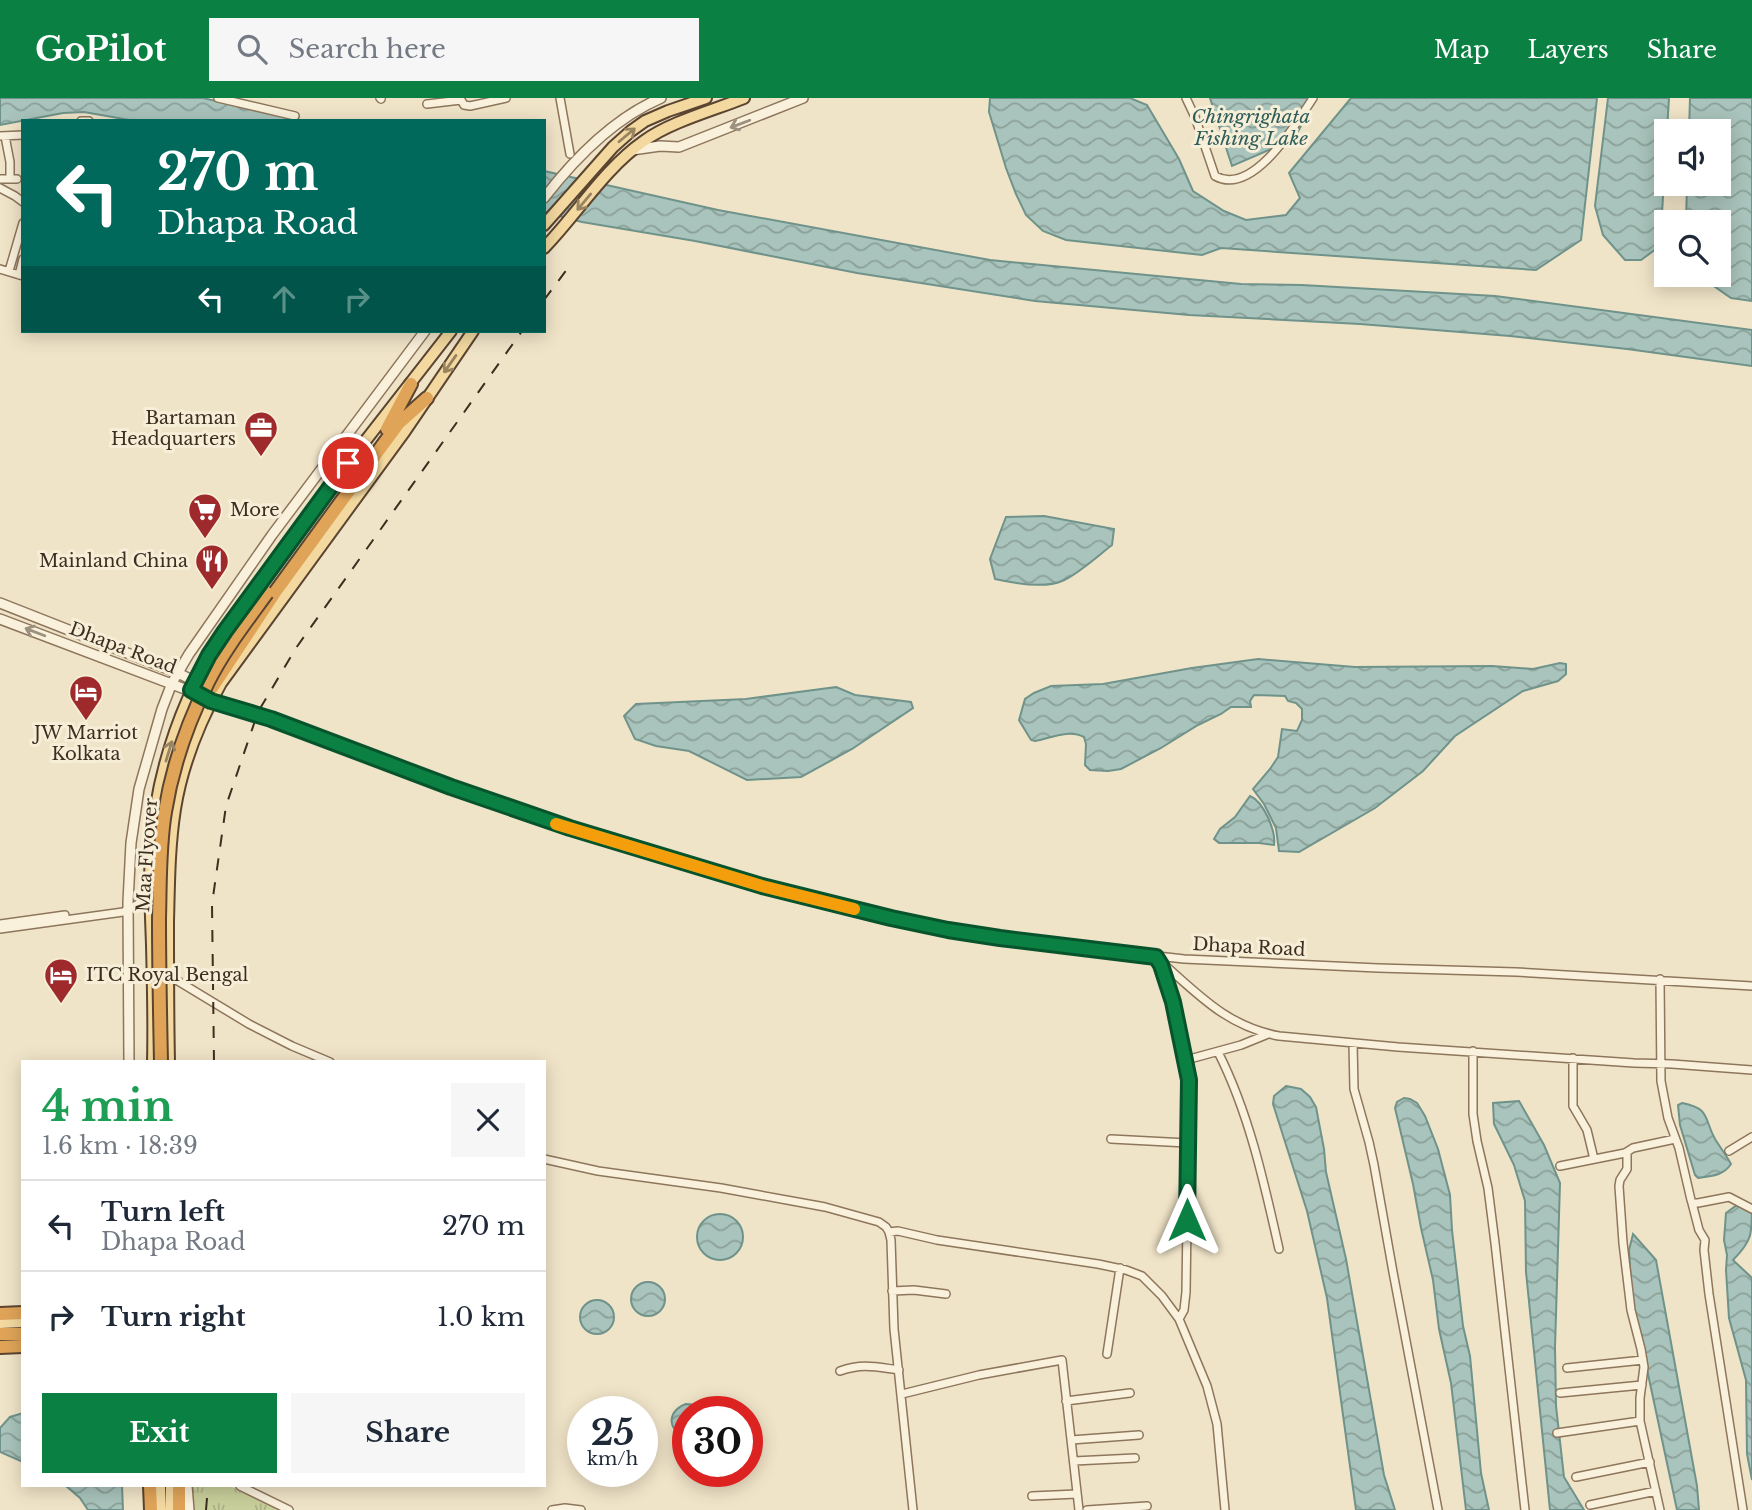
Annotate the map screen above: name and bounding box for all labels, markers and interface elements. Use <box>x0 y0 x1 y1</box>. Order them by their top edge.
search box <box>209 18 699 81</box>
text: GoPilot <box>35 29 167 70</box>
icon: search <box>233 30 271 68</box>
text: Search here <box>289 33 446 65</box>
text: Map <box>1434 35 1490 64</box>
text: Layers <box>1528 35 1609 64</box>
text: Share <box>1647 35 1717 64</box>
water label: Chingrighata Fishing Lake <box>1192 105 1311 150</box>
one-way arrow <box>729 118 751 131</box>
map controls <box>1654 119 1731 287</box>
button: sound <box>1654 119 1731 196</box>
one-way arrow <box>618 127 636 143</box>
text: 270 m <box>157 142 318 203</box>
icon: left <box>42 147 133 238</box>
one-way arrow <box>576 193 592 211</box>
text: Dhapa Road <box>157 203 358 243</box>
button: search <box>1654 210 1731 287</box>
icon: left <box>192 280 230 318</box>
icon: ahead <box>265 280 303 318</box>
icon: right <box>338 280 376 318</box>
one-way arrow <box>443 354 457 373</box>
place label: Bartaman Headquarters <box>111 407 236 450</box>
office icon: Bartaman Headquarters <box>242 409 280 458</box>
pin <box>318 433 378 493</box>
icon: arrive <box>329 444 367 482</box>
supermarket icon: More <box>186 491 224 540</box>
place label: More <box>230 499 280 521</box>
restaurant icon: Mainland China <box>193 542 231 591</box>
place label: Mainland China <box>39 550 188 572</box>
street label: Dhapa Road <box>66 617 180 679</box>
one-way arrow <box>25 625 47 637</box>
hotel icon: JW Marriot Kolkata <box>67 673 105 722</box>
place label: JW Marriot Kolkata <box>32 722 138 765</box>
one-way arrow <box>163 740 176 762</box>
street label: Maa Flyover <box>132 797 162 913</box>
street label: Dhapa Road <box>1192 933 1306 961</box>
hotel icon: ITC Royal Bengal <box>42 956 80 1005</box>
place label: ITC Royal Bengal <box>86 964 248 986</box>
text: 4 min <box>42 1080 173 1132</box>
button: close <box>451 1083 525 1157</box>
text: 1.6 km · 18:39 <box>42 1132 198 1160</box>
position arrow <box>1150 1183 1224 1257</box>
text: Turn left <box>101 1196 225 1228</box>
icon: left <box>42 1207 80 1245</box>
text: 270 m <box>442 1210 525 1242</box>
text: Dhapa Road <box>101 1228 246 1256</box>
icon: right <box>42 1298 80 1336</box>
text: Turn right <box>101 1301 246 1333</box>
text: 1.0 km <box>437 1301 525 1333</box>
button: Exit <box>42 1393 277 1473</box>
button: Share <box>291 1393 525 1473</box>
speed limit sign: 30 <box>672 1396 763 1487</box>
text: 25 <box>591 1411 634 1454</box>
text: km/h <box>587 1448 638 1470</box>

